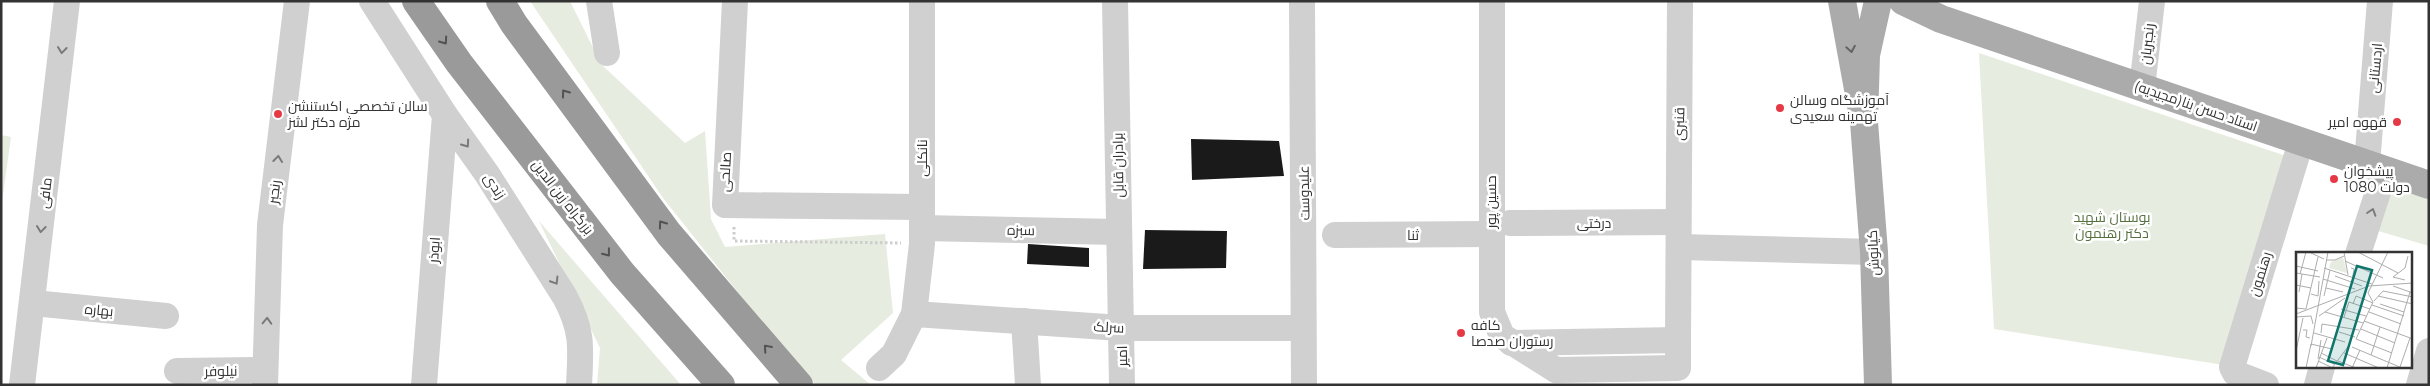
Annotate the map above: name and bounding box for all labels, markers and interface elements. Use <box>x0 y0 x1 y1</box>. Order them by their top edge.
street label: رنجبریان <box>2136 22 2158 66</box>
one-way arrow <box>438 35 447 45</box>
street label: اردستانی <box>2364 42 2386 94</box>
one-way arrow <box>1845 45 1855 54</box>
one-way arrow <box>57 46 68 54</box>
street label: استاد حسن بنا(مجیدیه) <box>2132 76 2260 136</box>
one-way arrow <box>562 89 571 99</box>
place label: آموزشگاه وسالن تهمینه سعیدی <box>1790 91 1889 125</box>
place label: سالن تخصصی اکستنشن مژه دکتر لشز <box>287 97 427 131</box>
marker: آموزشگاه وسالن تهمینه سعیدی <box>1774 102 1786 114</box>
street label: قنبری <box>1670 107 1688 141</box>
marker: سالن تخصصی اکستنشن مژه دکتر لشز <box>272 108 284 120</box>
place label: قهوه امیر <box>2327 113 2387 131</box>
marker: قهوه امیر <box>2391 116 2403 128</box>
street label: برادران قابل <box>1108 132 1128 198</box>
one-way arrow <box>460 138 469 148</box>
street label: نانکلی <box>913 139 931 177</box>
street label: صالحی <box>715 151 735 193</box>
one-way arrow <box>272 155 283 163</box>
street label: بزرگراه زین الدین <box>528 156 598 238</box>
place label: پیشخوان دولت 1080 <box>2344 162 2410 196</box>
street label: علیدوست <box>1295 165 1313 221</box>
street label: زندی <box>480 170 510 202</box>
marker: پیشخوان دولت 1080 <box>2328 173 2340 185</box>
street label: مافی <box>34 176 56 210</box>
street label: حسین پور <box>1482 176 1501 229</box>
street label: رنجبر <box>263 179 284 206</box>
park label: بوستان شهید دکتر رهنمون <box>2073 208 2151 242</box>
one-way arrow <box>2366 208 2376 216</box>
street label: درختی <box>1577 214 1611 232</box>
one-way arrow <box>659 221 667 230</box>
street label: سبزه <box>1007 221 1035 239</box>
one-way arrow <box>36 225 47 233</box>
street label: ثنا <box>1407 226 1419 244</box>
street label: کیانوش <box>1863 230 1883 276</box>
street label: ابوذر <box>424 236 444 265</box>
one-way arrow <box>601 247 609 256</box>
street label: رهنمون <box>2245 249 2275 299</box>
inset map <box>2296 252 2412 368</box>
one-way arrow <box>548 275 558 284</box>
street label: بهاره <box>84 300 114 320</box>
place label: کافه رستوران صدصا <box>1471 316 1554 350</box>
one-way arrow <box>261 317 272 325</box>
street label: سرلک <box>1093 317 1125 337</box>
marker: کافه رستوران صدصا <box>1455 327 1467 339</box>
one-way arrow <box>764 344 773 353</box>
street label: امیر <box>1113 345 1131 368</box>
street label: نیلوفر <box>203 362 238 380</box>

